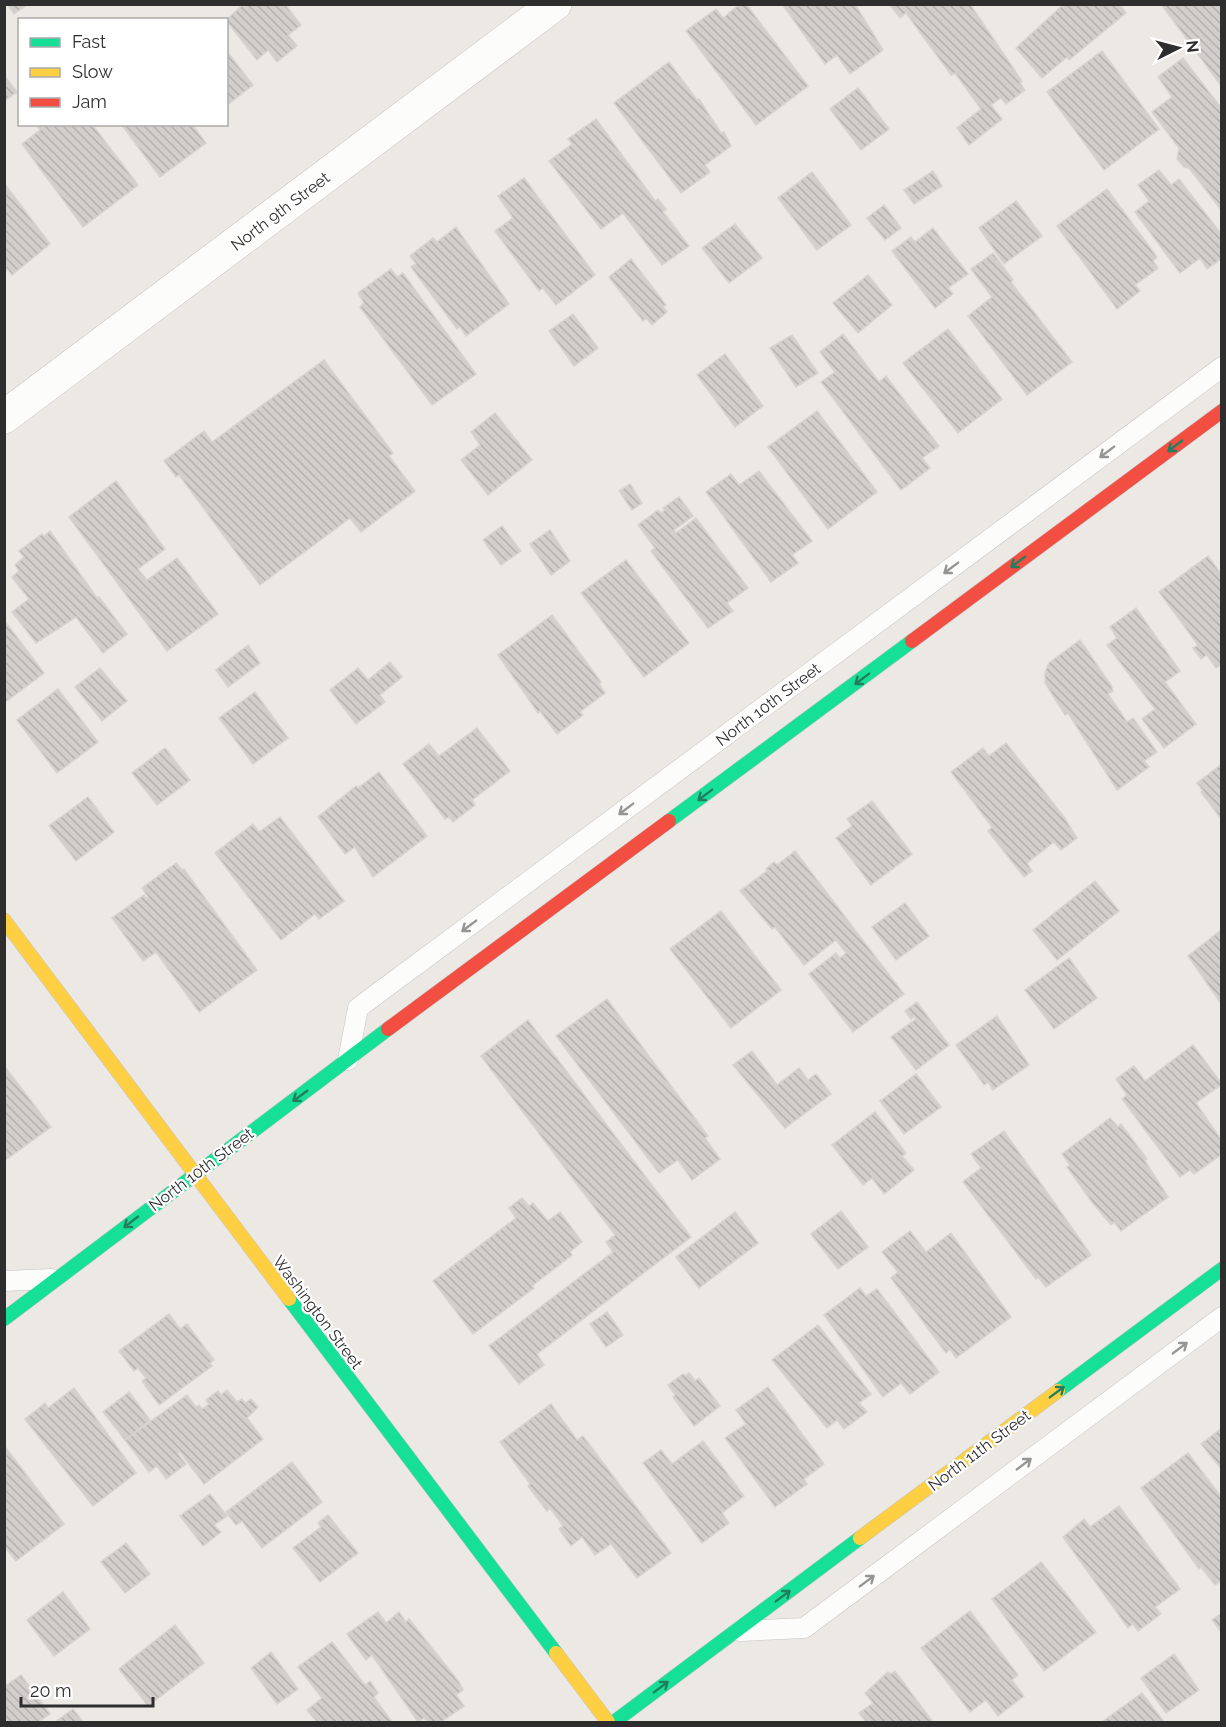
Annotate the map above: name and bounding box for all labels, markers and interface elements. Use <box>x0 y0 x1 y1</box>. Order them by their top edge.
legend <box>18 18 228 126</box>
north arrow <box>1148 18 1208 78</box>
text: Fast <box>72 31 106 52</box>
text: N <box>1182 39 1203 54</box>
text: Slow <box>72 61 113 82</box>
text: Jam <box>72 91 107 112</box>
street label: North 9th Street <box>227 168 334 255</box>
one-way arrow <box>1167 439 1183 452</box>
one-way arrow <box>1100 445 1116 458</box>
one-way arrow <box>1011 556 1027 568</box>
one-way arrow <box>943 562 959 574</box>
street label: North 10th Street <box>712 659 825 750</box>
one-way arrow <box>854 672 870 685</box>
one-way arrow <box>698 789 714 801</box>
one-way arrow <box>618 803 634 816</box>
one-way arrow <box>461 919 477 932</box>
one-way arrow <box>292 1090 308 1102</box>
street label: North 10th Street <box>145 1124 258 1215</box>
one-way arrow <box>123 1216 139 1229</box>
street label: Washington Street <box>269 1252 367 1373</box>
one-way arrow <box>1172 1342 1188 1355</box>
one-way arrow <box>1049 1386 1065 1398</box>
street label: North 11th Street <box>924 1405 1035 1495</box>
one-way arrow <box>1015 1458 1031 1471</box>
one-way arrow <box>859 1575 875 1587</box>
one-way arrow <box>775 1590 791 1603</box>
scale bar <box>21 1670 153 1708</box>
text: 20 m <box>30 1680 72 1701</box>
one-way arrow <box>653 1681 669 1694</box>

